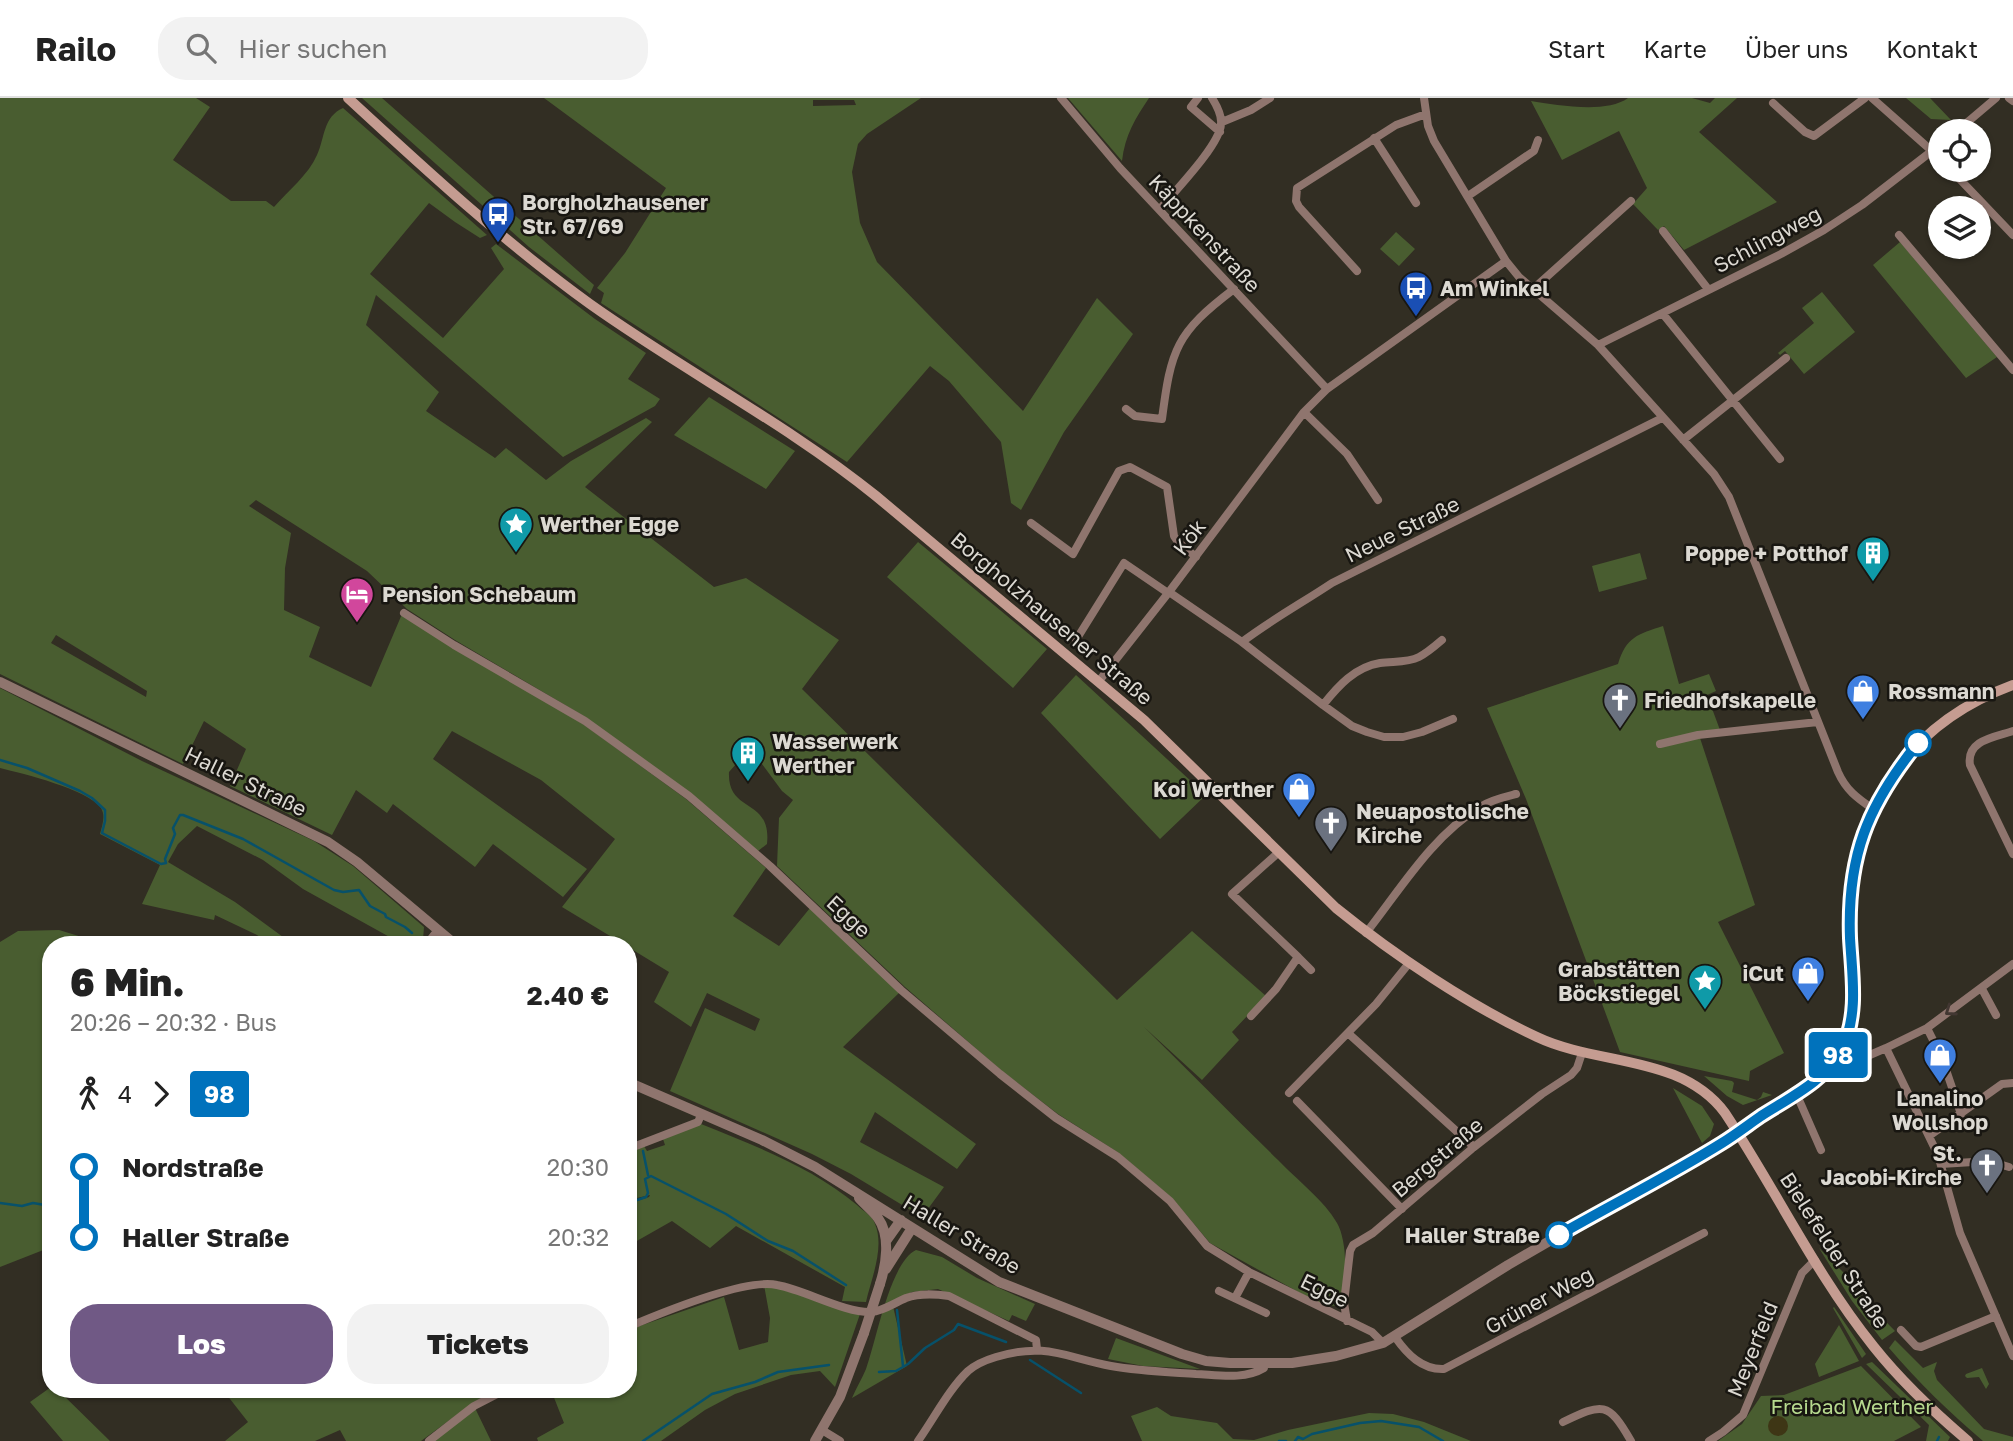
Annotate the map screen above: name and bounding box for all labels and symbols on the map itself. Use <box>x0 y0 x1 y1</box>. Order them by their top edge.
street label: Käppkenstraße <box>1144 168 1266 298</box>
place label: Borgholzhausener Str. 67/69 <box>522 189 708 239</box>
bus stop icon: Borgholzhausener Str. 67/69 <box>479 195 517 244</box>
street label: Schlingweg <box>1709 200 1825 278</box>
bus stop icon: Am Winkel <box>1397 269 1435 318</box>
place label: Am Winkel <box>1440 275 1549 301</box>
street label: Neue Straße <box>1341 490 1463 568</box>
place icon: Werther Egge <box>497 505 535 554</box>
place label: Werther Egge <box>540 511 679 537</box>
street label: Kök <box>1167 514 1211 560</box>
street label: Borgholzhausener Straße <box>946 526 1158 710</box>
building icon: Poppe + Potthof <box>1854 534 1892 583</box>
place label: Poppe + Potthof <box>1685 540 1848 566</box>
hotel icon: Pension Schebaum <box>338 575 376 624</box>
place label: Pension Schebaum <box>382 581 576 607</box>
shop icon: Rossmann <box>1844 672 1882 721</box>
place label: Rossmann <box>1888 678 1994 704</box>
church icon: Friedhofskapelle <box>1601 681 1639 730</box>
place label: Friedhofskapelle <box>1644 687 1816 713</box>
place label: Wasserwerk Werther <box>772 728 899 778</box>
unlabelled marker <box>1905 730 1931 756</box>
building icon: Wasserwerk Werther <box>729 734 767 783</box>
street label: Haller Straße <box>181 740 311 822</box>
shop icon: Koi Werther <box>1280 770 1318 819</box>
place label: Koi Werther <box>1153 776 1274 802</box>
place label: Neuapostolische Kirche <box>1356 798 1529 848</box>
church icon: Neuapostolische Kirche <box>1312 804 1350 853</box>
street label: Egge <box>822 889 876 943</box>
shop icon: iCut <box>1789 954 1827 1003</box>
place label: Grabstätten Böckstiegel <box>1558 956 1680 1006</box>
place label: iCut <box>1742 960 1784 986</box>
place icon: Grabstätten Böckstiegel <box>1686 962 1724 1011</box>
one-way arrow <box>1945 1003 1958 1015</box>
line badge: 98 <box>1806 1032 1870 1078</box>
shop icon: Lanalino Wollshop <box>1921 1036 1959 1085</box>
place label: Lanalino Wollshop <box>1892 1085 1988 1135</box>
street label: Bergstraße <box>1386 1111 1488 1203</box>
place label: St. Jacobi-Kirche <box>1821 1140 1962 1190</box>
church icon: St. Jacobi-Kirche <box>1968 1146 2006 1195</box>
street label: Bielefelder Straße <box>1775 1167 1895 1333</box>
street label: Haller Straße <box>899 1189 1025 1279</box>
place label: Haller Straße <box>1405 1222 1540 1248</box>
marker: Haller Straße <box>1546 1222 1572 1248</box>
street label: Grüner Weg <box>1481 1261 1597 1339</box>
street label: Egge <box>1297 1267 1353 1313</box>
street label: Meyerfeld <box>1721 1297 1783 1401</box>
park label: Freibad Werther <box>1770 1393 1934 1419</box>

